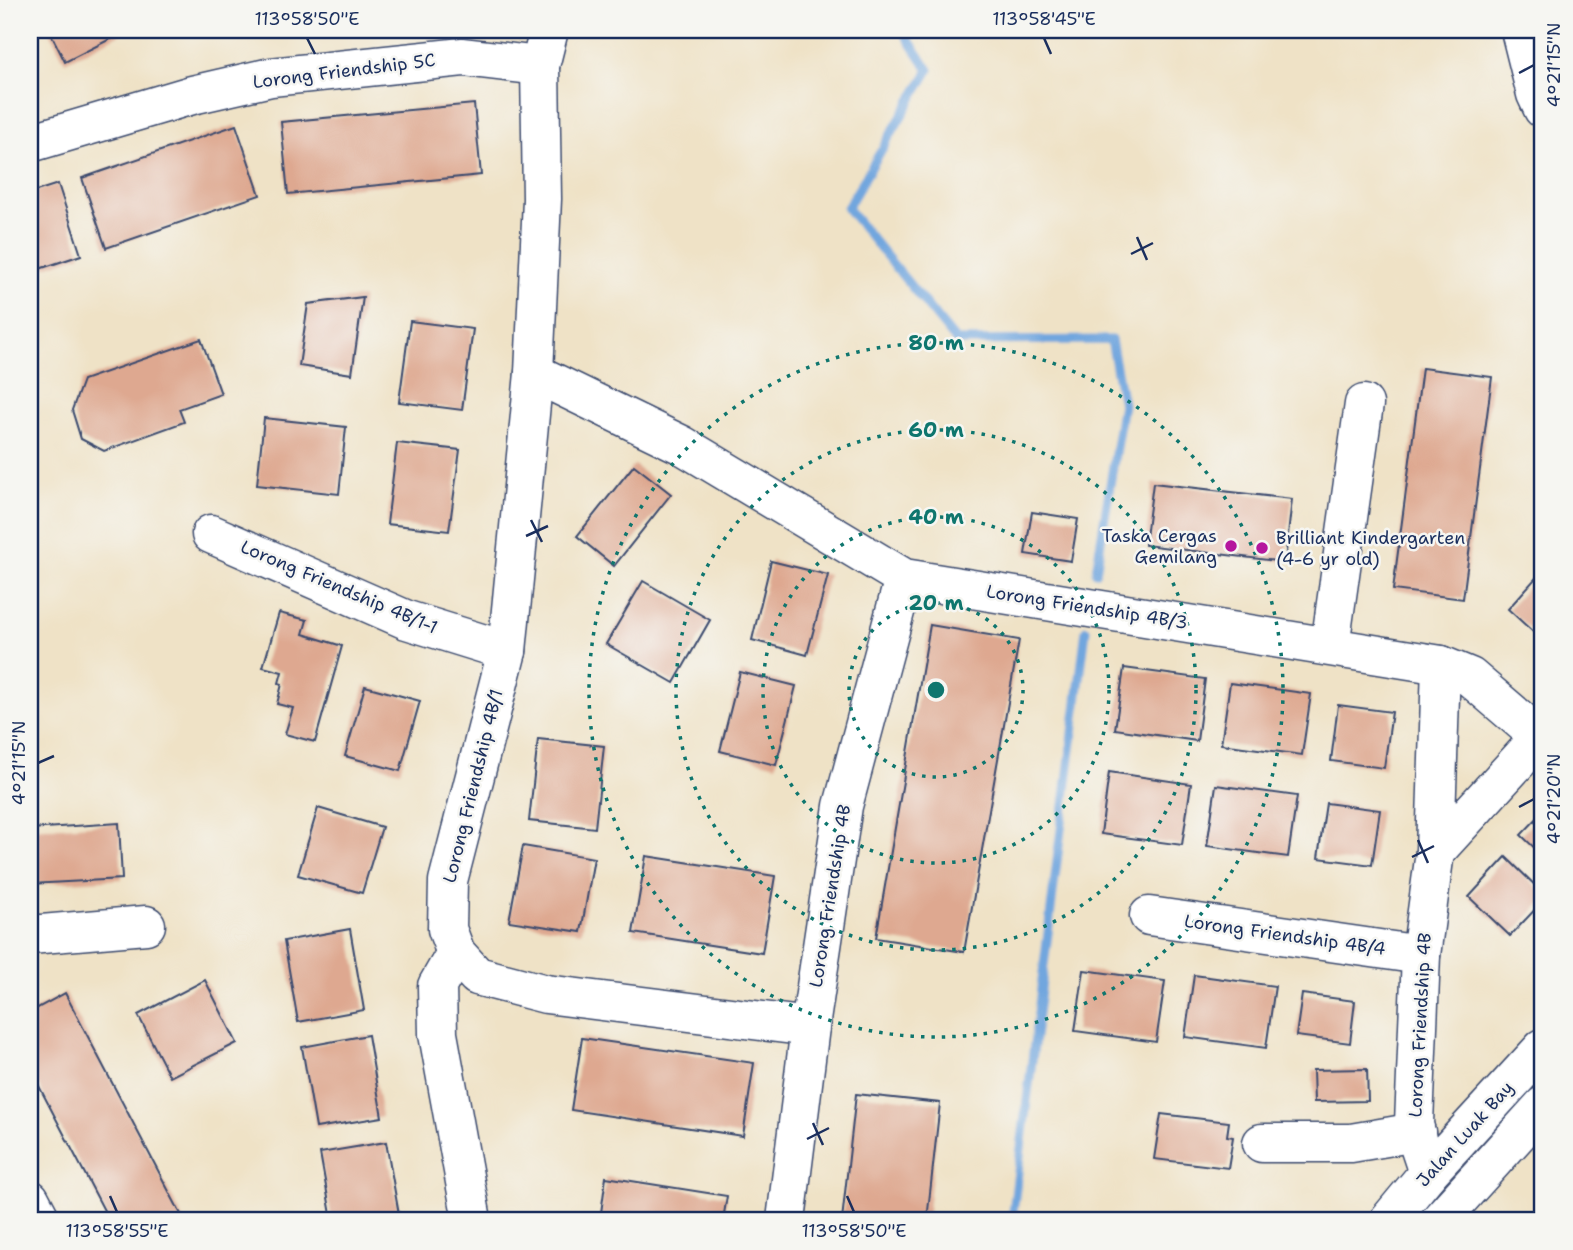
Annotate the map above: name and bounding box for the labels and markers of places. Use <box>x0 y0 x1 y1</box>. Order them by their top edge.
place label: Taska Cergas Gemilang <box>1102 524 1217 569</box>
place label: Brilliant Kindergarten (4-6 yr old) <box>1276 526 1465 571</box>
marker: Taska Cergas Gemilang <box>1223 538 1239 554</box>
marker: Brilliant Kindergarten (4-6 yr old) <box>1254 540 1270 556</box>
centre of rings <box>924 678 948 702</box>

